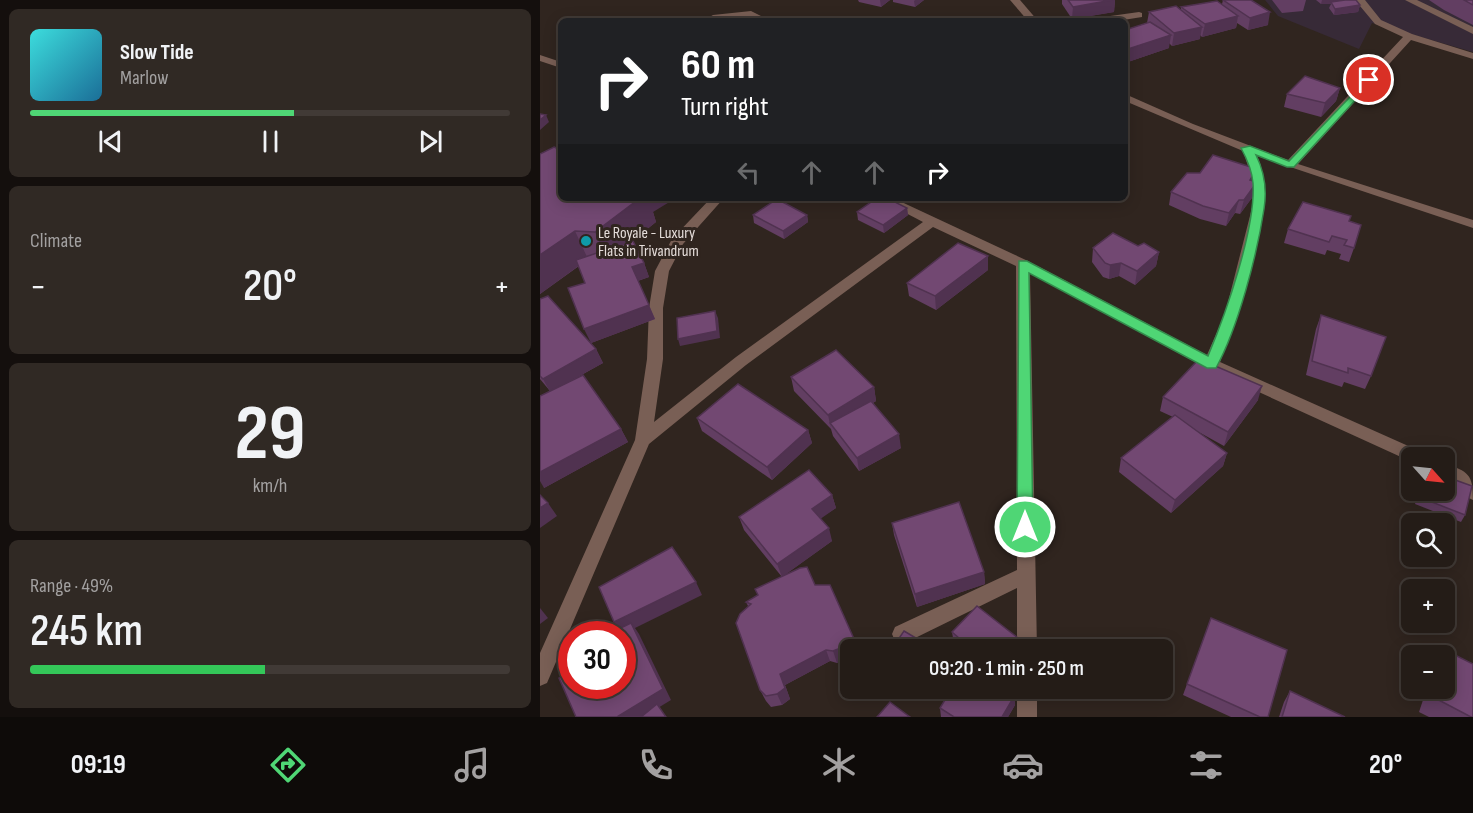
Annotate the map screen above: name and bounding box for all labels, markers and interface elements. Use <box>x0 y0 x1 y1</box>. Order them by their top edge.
text: Slow Tide <box>120 39 194 66</box>
text: 60 m <box>681 40 755 91</box>
icon: right <box>582 42 660 120</box>
pin <box>1343 54 1394 105</box>
icon: arrive <box>1352 63 1385 96</box>
text: Marlow <box>120 66 168 90</box>
text: Turn right <box>681 91 768 123</box>
icon: previous <box>94 125 127 158</box>
icon: pause <box>254 125 287 158</box>
icon: next <box>414 125 447 158</box>
icon: left <box>732 156 765 189</box>
icon: ahead <box>795 156 828 189</box>
icon: ahead <box>858 156 891 189</box>
icon: right <box>921 156 954 189</box>
place label: Le Royale - Luxury Flats in Trivandrum <box>598 224 699 261</box>
text: Climate <box>30 229 82 253</box>
marker: Le Royale - Luxury Flats in Trivandrum <box>579 234 593 248</box>
text: 20° <box>243 259 297 314</box>
text: − <box>30 267 46 307</box>
text: + <box>494 267 510 307</box>
text: 29 <box>234 388 306 481</box>
north arrow <box>1401 447 1455 501</box>
map controls <box>1401 447 1455 699</box>
text: km/h <box>253 474 287 498</box>
position arrow <box>993 495 1057 559</box>
button: search <box>1401 513 1455 567</box>
text: Range · 49% <box>30 574 113 598</box>
button: + <box>1401 579 1455 633</box>
text: 245 km <box>30 604 143 659</box>
speed limit sign: 30 <box>558 621 636 699</box>
button: − <box>1401 645 1455 699</box>
text: 09:20 · 1 min · 250 m <box>929 655 1084 682</box>
icon: directions <box>267 744 309 786</box>
icon: music <box>451 744 493 786</box>
icon: phone <box>635 744 677 786</box>
icon: climate <box>818 744 860 786</box>
icon: car <box>1002 744 1044 786</box>
icon: filters <box>1185 744 1227 786</box>
text: 09:19 <box>71 749 126 781</box>
text: 20° <box>1369 749 1402 781</box>

